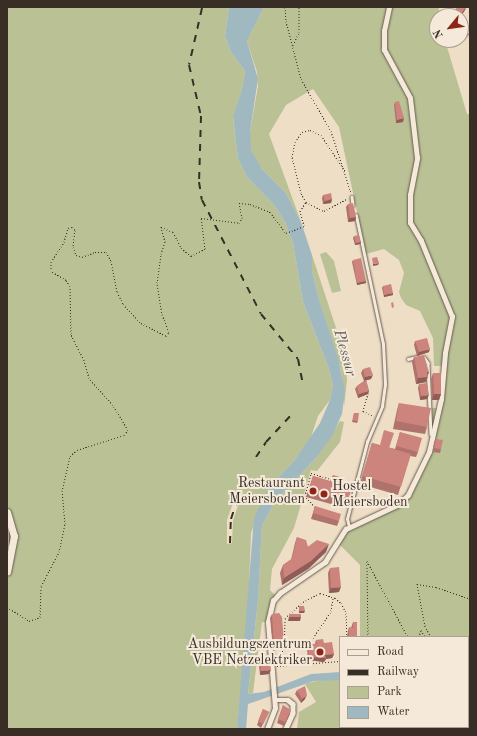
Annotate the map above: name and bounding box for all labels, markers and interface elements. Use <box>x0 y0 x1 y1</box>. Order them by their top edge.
north arrow <box>429 8 469 48</box>
text: N <box>432 27 446 40</box>
water label: Plessur <box>329 327 359 379</box>
place label: Restaurant Meiersboden <box>229 475 305 508</box>
place label: Hostel Meiersboden <box>332 478 408 510</box>
marker: Restaurant Meiersboden <box>308 486 318 496</box>
marker: Hostel Meiersboden <box>319 489 329 499</box>
place label: Ausbildungszentrum VBE Netzelektriker <box>188 636 312 668</box>
legend <box>339 636 469 728</box>
text: Road <box>377 646 404 658</box>
marker: Ausbildungszentrum VBE Netzelektriker <box>315 647 325 657</box>
text: Railway <box>377 666 419 678</box>
text: Park <box>377 686 402 698</box>
text: Water <box>377 706 409 718</box>

